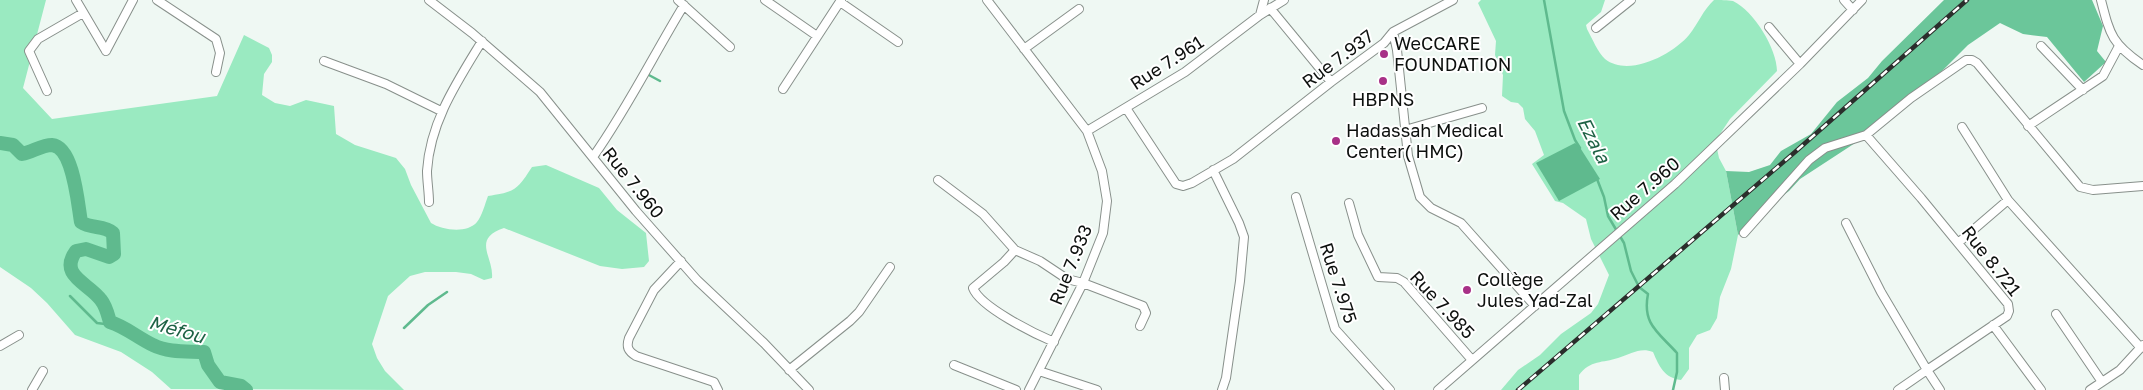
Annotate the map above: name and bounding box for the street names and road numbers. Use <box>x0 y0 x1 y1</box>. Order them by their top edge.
street label: Rue 7.937 <box>1297 24 1377 92</box>
street label: Rue 7.961 <box>1126 30 1208 94</box>
street label: Rue 7.960 <box>598 142 669 223</box>
street label: Rue 7.960 <box>1605 152 1684 225</box>
street label: Rue 7.933 <box>1044 221 1096 308</box>
street label: Rue 8.721 <box>1958 221 2026 300</box>
street label: Rue 7.975 <box>1316 240 1362 326</box>
street label: Rue 7.985 <box>1406 266 1480 343</box>

